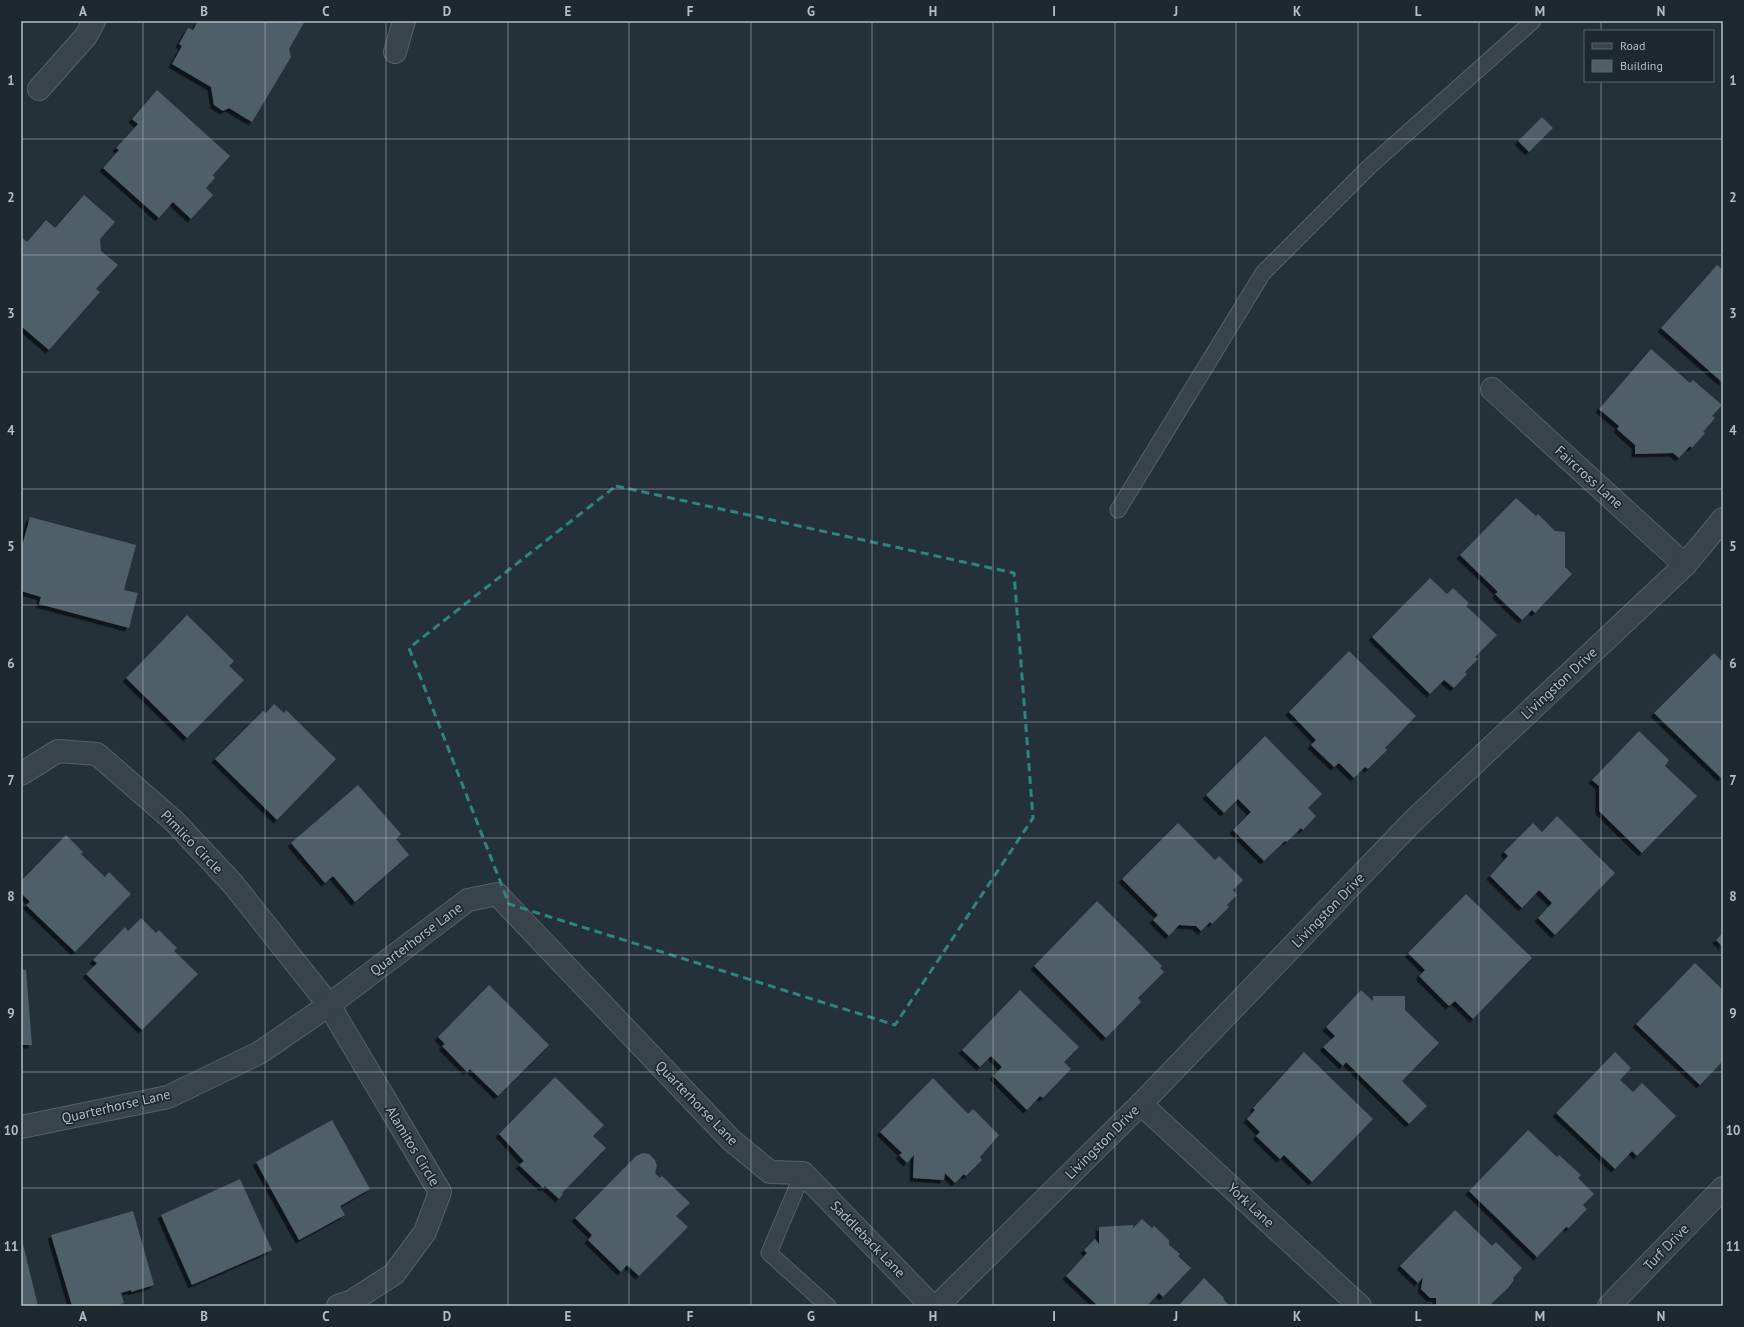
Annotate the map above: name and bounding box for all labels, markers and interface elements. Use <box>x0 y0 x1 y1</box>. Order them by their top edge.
text: A <box>79 3 87 20</box>
text: B <box>200 3 208 20</box>
text: C <box>322 3 330 20</box>
text: D <box>443 3 451 20</box>
text: E <box>565 3 572 20</box>
text: F <box>687 3 694 20</box>
text: G <box>807 3 815 20</box>
text: H <box>929 3 937 20</box>
text: I <box>1052 3 1056 20</box>
text: J <box>1173 3 1178 20</box>
text: K <box>1293 3 1301 20</box>
text: L <box>1415 3 1422 20</box>
text: M <box>1535 3 1545 20</box>
text: N <box>1657 3 1665 20</box>
legend <box>1584 30 1714 82</box>
text: Road <box>1620 38 1645 53</box>
text: Building <box>1620 58 1663 73</box>
text: 1 <box>7 72 15 89</box>
text: 1 <box>1729 72 1737 89</box>
text: 2 <box>7 189 15 206</box>
text: 2 <box>1729 189 1737 206</box>
text: 3 <box>7 305 15 322</box>
text: 3 <box>1729 305 1737 322</box>
text: 4 <box>7 422 15 439</box>
text: 4 <box>1729 422 1737 439</box>
street label: Faircross Lane <box>1551 442 1627 512</box>
text: 5 <box>7 538 15 555</box>
text: 5 <box>1729 538 1737 555</box>
street label: Livingston Drive <box>1517 643 1601 723</box>
text: 6 <box>7 655 15 672</box>
text: 6 <box>1729 655 1737 672</box>
text: 7 <box>7 772 15 789</box>
text: 7 <box>1729 772 1737 789</box>
street label: Pimlico Circle <box>157 806 227 878</box>
street label: Livingston Drive <box>1288 869 1368 951</box>
text: 8 <box>7 888 15 905</box>
text: 8 <box>1729 888 1737 905</box>
street label: Quarterhorse Lane <box>366 898 466 980</box>
text: 9 <box>7 1005 15 1022</box>
text: 9 <box>1729 1005 1737 1022</box>
street label: Quarterhorse Lane <box>652 1057 742 1149</box>
street label: Quarterhorse Lane <box>60 1085 172 1127</box>
street label: Livingston Drive <box>1061 1101 1143 1183</box>
street label: Alamitos Circle <box>382 1103 444 1189</box>
text: 10 <box>4 1122 18 1139</box>
text: 10 <box>1726 1122 1740 1139</box>
street label: York Lane <box>1224 1179 1278 1231</box>
street label: Saddleback Lane <box>827 1197 909 1281</box>
street label: Turf Drive <box>1639 1220 1693 1274</box>
text: 11 <box>4 1238 18 1255</box>
text: 11 <box>1726 1238 1740 1255</box>
text: A <box>79 1308 87 1325</box>
text: B <box>200 1308 208 1325</box>
text: C <box>322 1308 330 1325</box>
text: D <box>443 1308 451 1325</box>
text: E <box>565 1308 572 1325</box>
text: F <box>687 1308 694 1325</box>
text: G <box>807 1308 815 1325</box>
text: H <box>929 1308 937 1325</box>
text: I <box>1052 1308 1056 1325</box>
text: J <box>1173 1308 1178 1325</box>
text: K <box>1293 1308 1301 1325</box>
text: L <box>1415 1308 1422 1325</box>
text: M <box>1535 1308 1545 1325</box>
text: N <box>1657 1308 1665 1325</box>

